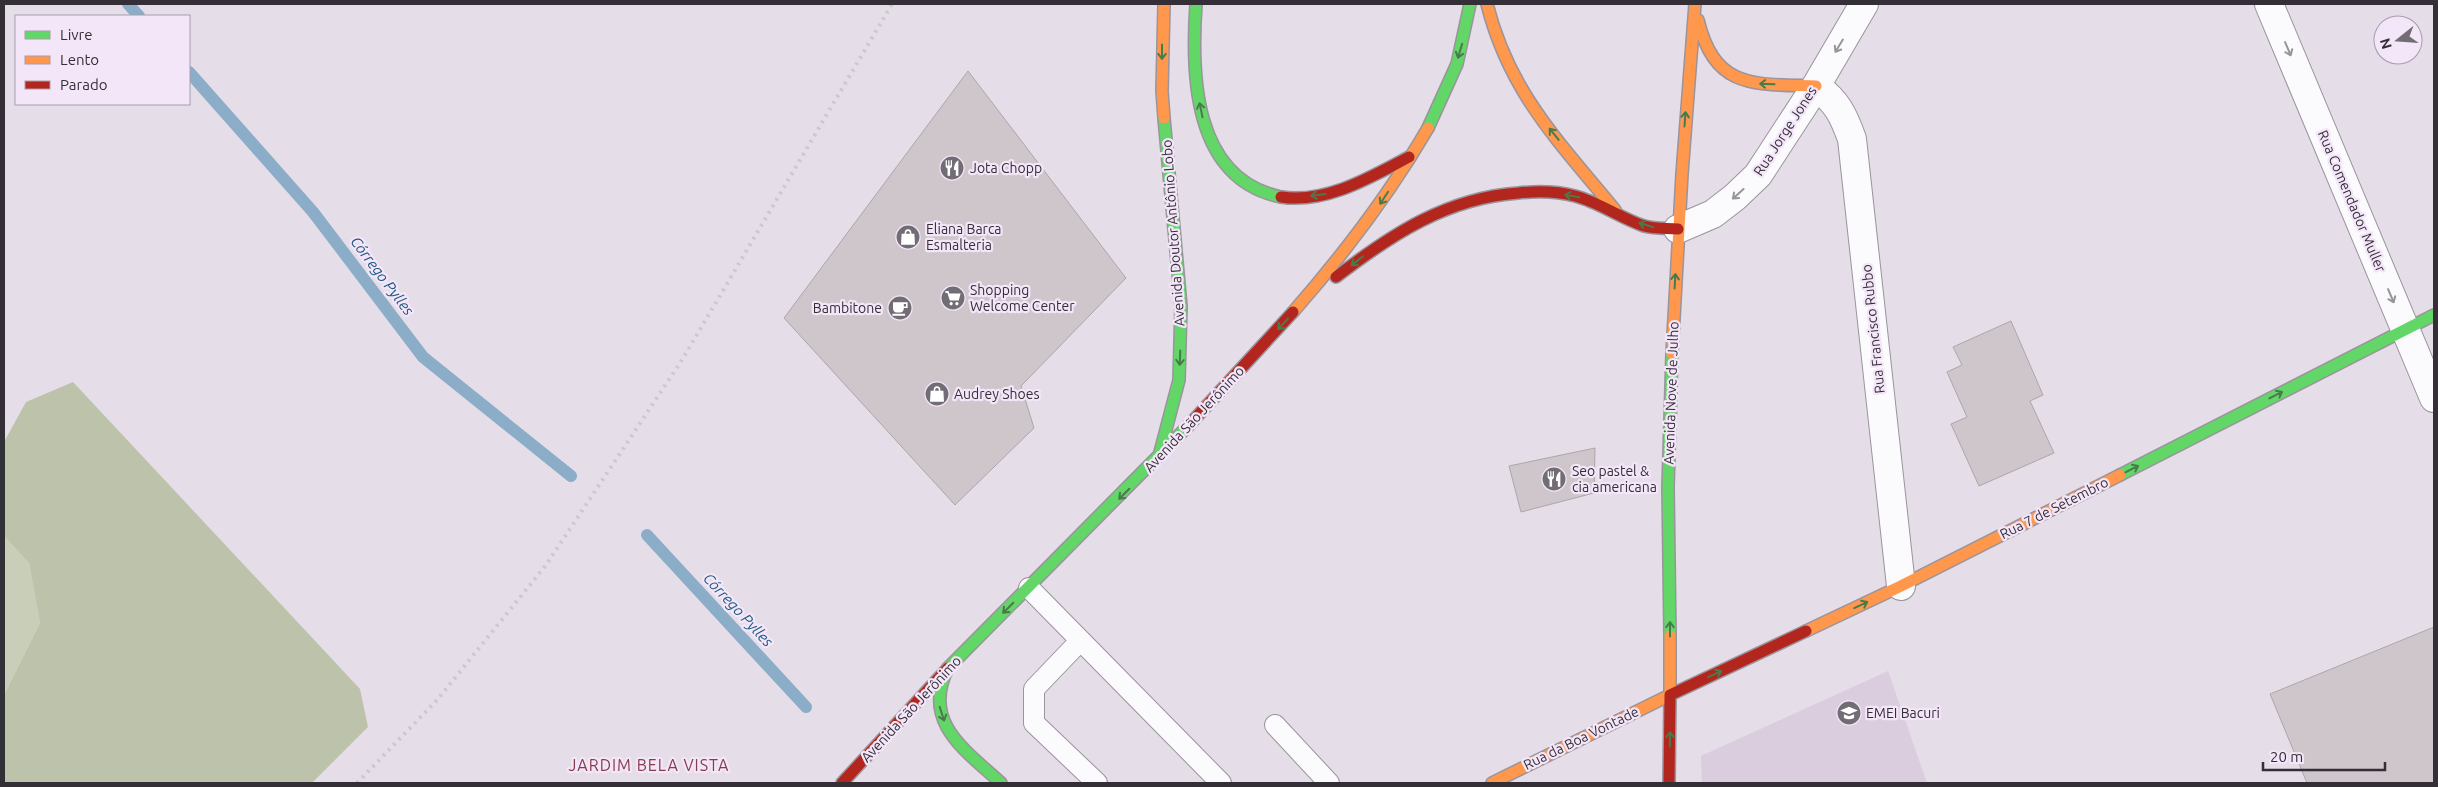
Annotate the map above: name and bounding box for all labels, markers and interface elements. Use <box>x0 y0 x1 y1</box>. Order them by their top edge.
legend <box>15 15 190 105</box>
north arrow <box>2373 15 2423 65</box>
text: Livre <box>60 26 93 43</box>
text: N <box>2376 36 2395 51</box>
one-way arrow <box>1834 38 1844 52</box>
one-way arrow <box>2284 41 2294 56</box>
one-way arrow <box>1454 43 1464 59</box>
one-way arrow <box>1157 44 1167 60</box>
text: Lento <box>60 51 99 68</box>
text: Parado <box>60 76 107 93</box>
one-way arrow <box>1759 80 1775 89</box>
street label: Rua Jorge Jones <box>1750 83 1820 179</box>
one-way arrow <box>1196 103 1205 119</box>
one-way arrow <box>1680 111 1690 127</box>
one-way arrow <box>1548 128 1559 141</box>
street label: Rua Comendador Muller <box>2315 128 2389 275</box>
street label: Avenida Doutor Antônio Lobo <box>1158 139 1188 327</box>
restaurant icon: Jota Chopp <box>939 155 965 181</box>
place label: Jota Chopp <box>970 160 1042 176</box>
one-way arrow <box>1732 188 1745 200</box>
one-way arrow <box>1310 190 1326 200</box>
one-way arrow <box>1379 190 1389 204</box>
one-way arrow <box>1564 190 1580 200</box>
one-way arrow <box>1639 220 1655 230</box>
place label: Eliana Barca Esmalteria <box>926 221 1002 253</box>
shop icon: Eliana Barca Esmalteria <box>895 224 921 250</box>
water label: Córrego Pylles <box>347 233 418 319</box>
one-way arrow <box>1351 255 1364 266</box>
street label: Rua Francisco Rubbo <box>1858 264 1888 394</box>
one-way arrow <box>1671 273 1680 289</box>
place label: Shopping Welcome Center <box>970 282 1075 314</box>
supermarket icon: Shopping Welcome Center <box>940 285 966 311</box>
one-way arrow <box>2388 288 2397 303</box>
cafe icon: Bambitone <box>887 295 913 321</box>
place label: Bambitone <box>813 300 882 316</box>
one-way arrow <box>1277 318 1289 331</box>
street label: Avenida Nove de Julho <box>1661 321 1681 465</box>
one-way arrow <box>1175 349 1185 365</box>
street label: Avenida São Jerônimo <box>1141 363 1247 475</box>
shop icon: Audrey Shoes <box>924 381 950 407</box>
place label: Audrey Shoes <box>954 386 1040 402</box>
one-way arrow <box>2269 390 2284 400</box>
place label: Seo pastel & cia americana <box>1572 463 1657 495</box>
one-way arrow <box>2124 464 2139 474</box>
restaurant icon: Seo pastel & cia americana <box>1541 466 1567 492</box>
street label: Rua 7 de Setembro <box>1997 474 2111 542</box>
one-way arrow <box>1118 488 1130 500</box>
water label: Córrego Pylles <box>700 569 777 650</box>
one-way arrow <box>1853 599 1868 609</box>
one-way arrow <box>1003 602 1015 614</box>
one-way arrow <box>1665 621 1675 638</box>
street label: Avenida São Jerônimo <box>858 653 964 765</box>
one-way arrow <box>1707 669 1722 679</box>
school or university icon: EMEI Bacuri <box>1836 700 1862 726</box>
street label: Rua da Boa Vontade <box>1521 703 1641 773</box>
place label: EMEI Bacuri <box>1866 705 1940 721</box>
one-way arrow <box>938 706 947 721</box>
one-way arrow <box>1665 732 1675 748</box>
scale bar <box>2263 740 2386 772</box>
text: 20 m <box>2270 748 2303 765</box>
district label: JARDIM BELA VISTA <box>568 756 730 774</box>

